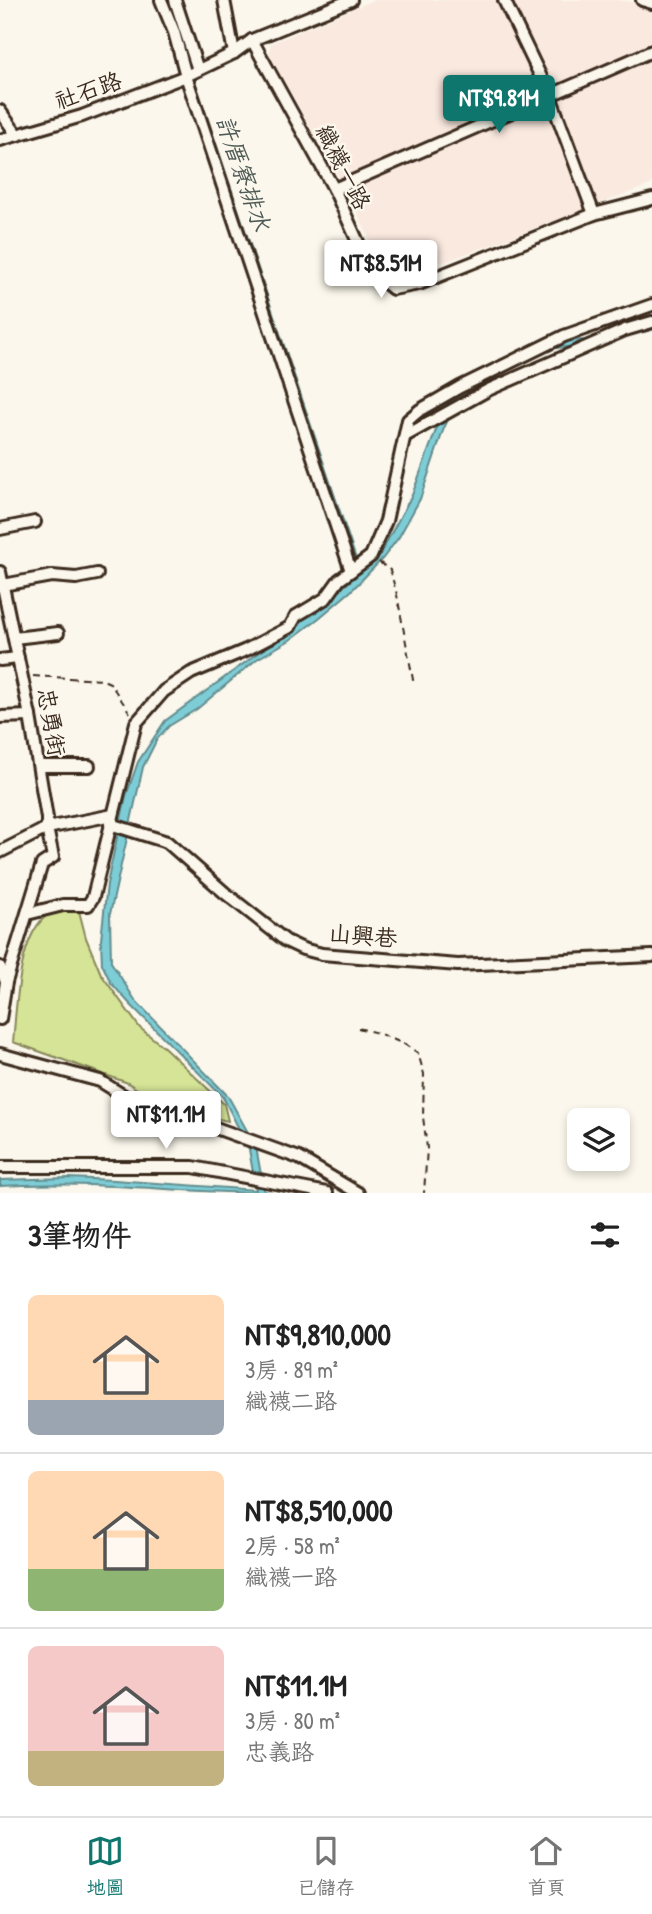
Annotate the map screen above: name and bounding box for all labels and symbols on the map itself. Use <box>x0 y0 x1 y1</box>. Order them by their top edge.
street label: 社石路 <box>50 64 126 116</box>
pin: NT$9.81M <box>427 76 571 135</box>
water label: 許厝寮排水 <box>209 111 279 236</box>
street label: 織襪一路 <box>309 119 379 215</box>
pin: NT$8.51M <box>309 240 453 300</box>
street label: 忠勇街 <box>31 685 73 759</box>
street label: 山興巷 <box>327 917 400 954</box>
pin: NT$11.1M <box>94 1092 238 1151</box>

